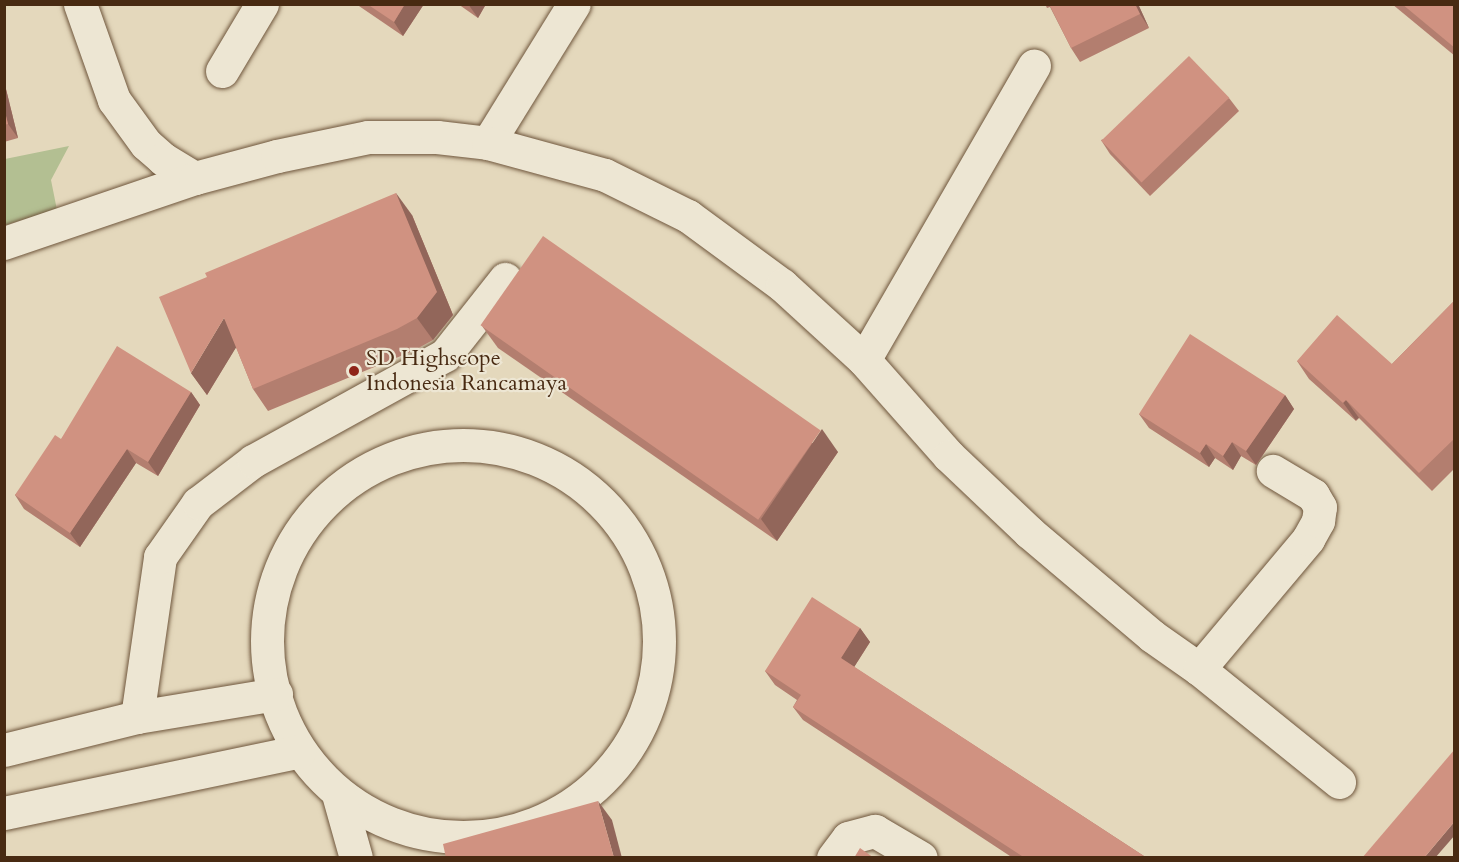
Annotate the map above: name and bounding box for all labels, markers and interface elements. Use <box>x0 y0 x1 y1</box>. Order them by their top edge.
place label: SD Highscope Indonesia Rancamaya <box>366 345 567 396</box>
marker: SD Highscope Indonesia Rancamaya <box>347 364 361 378</box>

